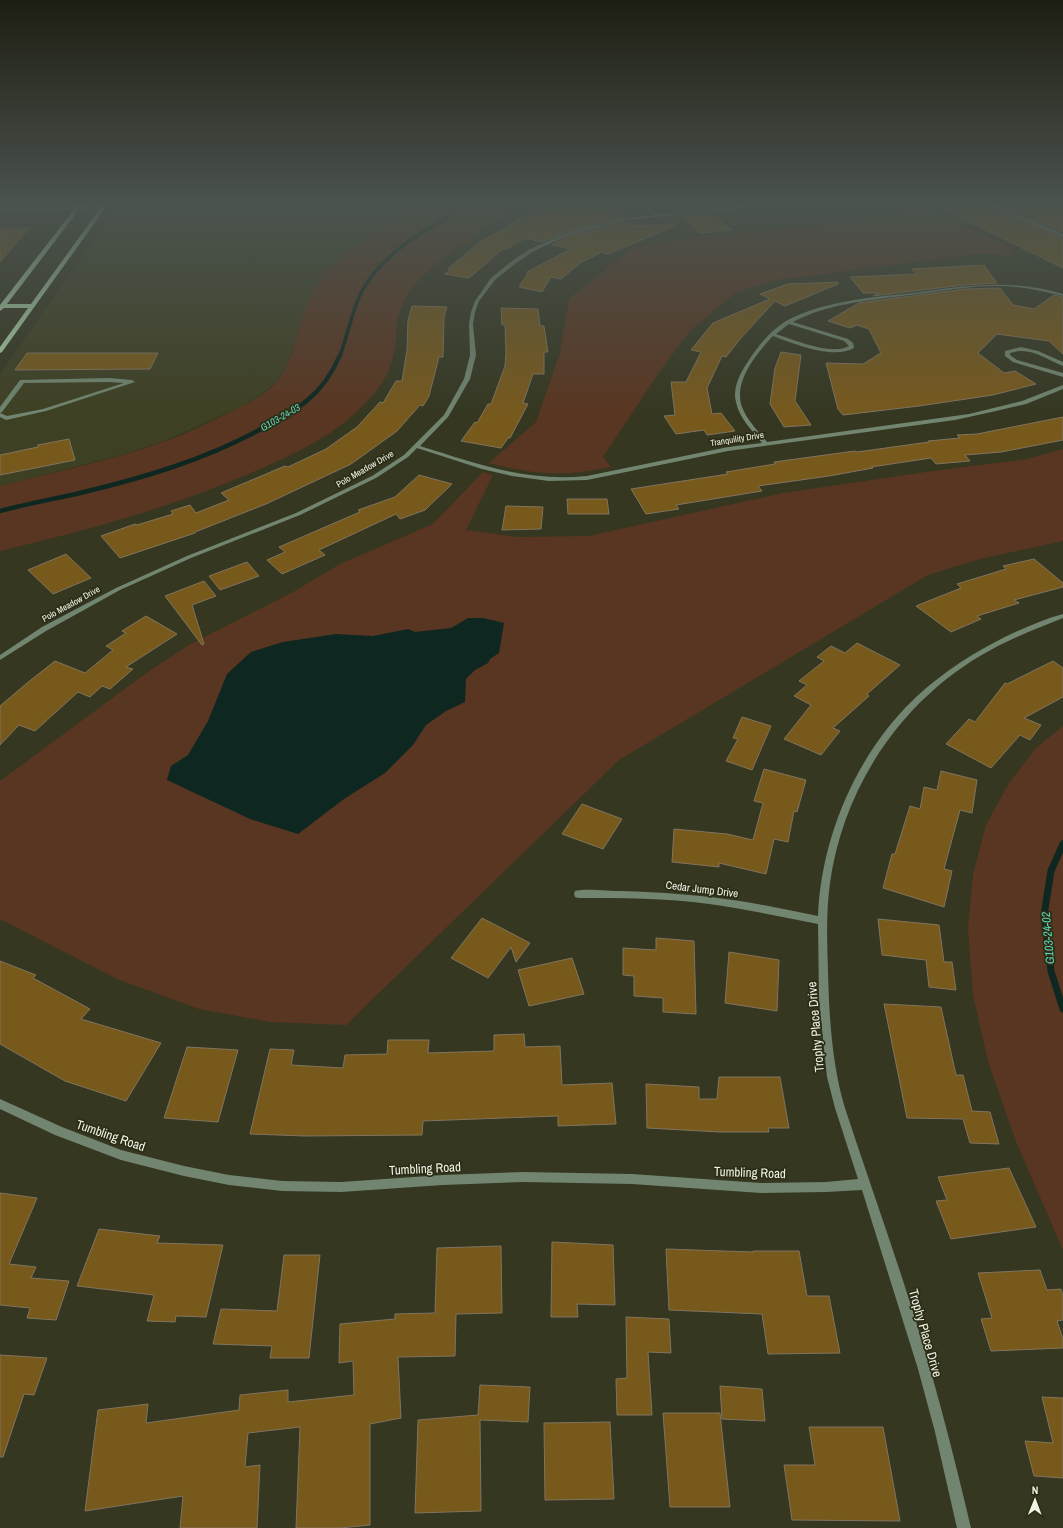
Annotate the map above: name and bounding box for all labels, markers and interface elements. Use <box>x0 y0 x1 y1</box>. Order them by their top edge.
water label: G103-24-03 <box>258 401 303 434</box>
street label: Tranquility Drive <box>709 429 765 449</box>
street label: Polo Meadow Drive <box>334 448 396 490</box>
street label: Polo Meadow Drive <box>40 583 102 625</box>
street label: Cedar Jump Drive <box>665 878 739 900</box>
water label: G103-24-02 <box>1038 911 1058 965</box>
street label: Trophy Place Drive <box>803 981 828 1073</box>
street label: Tumbling Road <box>74 1116 148 1155</box>
street label: Tumbling Road <box>389 1158 461 1179</box>
street label: Tumbling Road <box>714 1163 786 1182</box>
street label: Trophy Place Drive <box>905 1287 946 1379</box>
north arrow <box>1015 1480 1055 1520</box>
text: N <box>1032 1483 1039 1497</box>

